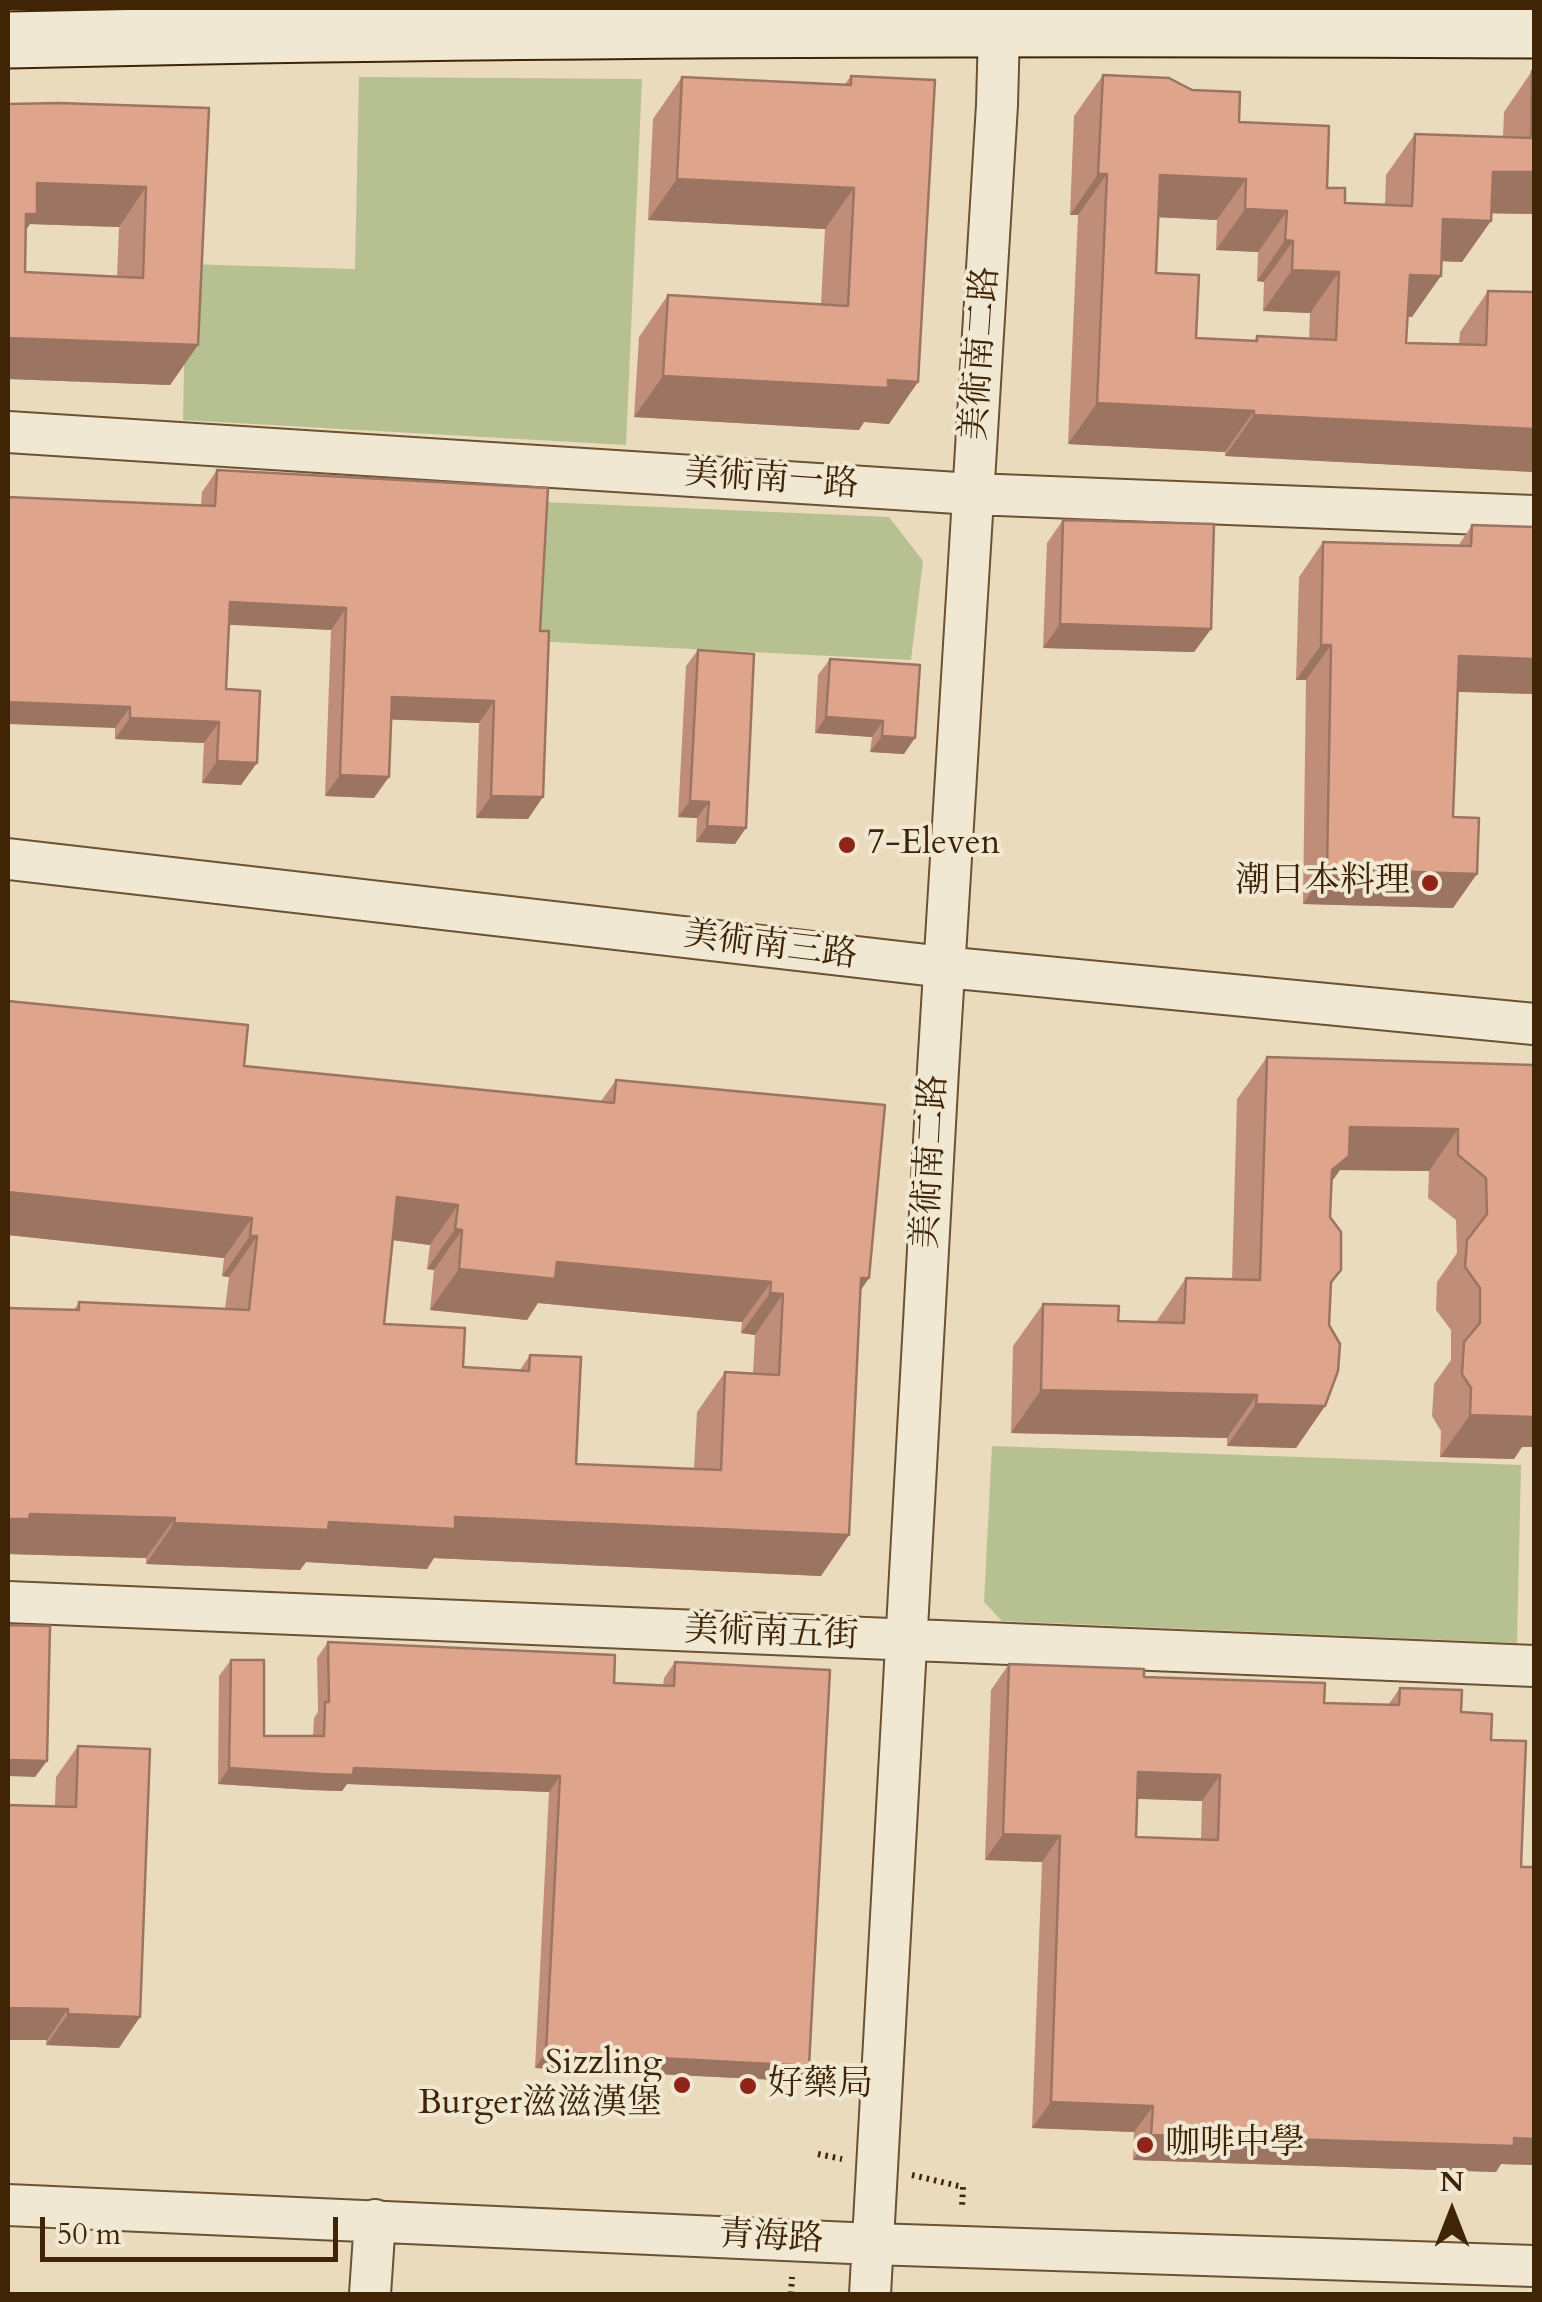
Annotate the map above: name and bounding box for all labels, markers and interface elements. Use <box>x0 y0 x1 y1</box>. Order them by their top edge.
street label: 美術南二路 <box>955 265 1009 443</box>
street label: 美術南一路 <box>682 454 860 508</box>
place label: 7-Eleven <box>867 824 1000 866</box>
marker: 7-Eleven <box>836 834 858 856</box>
place label: 潮日本料理 <box>1235 862 1410 904</box>
marker: 潮日本料理 <box>1419 872 1441 894</box>
street label: 美術南三路 <box>681 915 859 979</box>
street label: 美術南二路 <box>906 1074 958 1250</box>
street label: 美術南五街 <box>683 1611 859 1659</box>
place label: Sizzling Burger滋滋漢堡 <box>418 2044 662 2126</box>
place label: 好藥局 <box>768 2065 873 2107</box>
marker: Sizzling Burger滋滋漢堡 <box>671 2074 693 2096</box>
marker: 好藥局 <box>737 2075 759 2097</box>
place label: 咖啡中學 <box>1165 2124 1305 2166</box>
marker: 咖啡中學 <box>1134 2134 1156 2156</box>
north arrow <box>1402 2162 1502 2262</box>
text: N <box>1440 2163 1464 2201</box>
scale bar <box>45 2197 342 2259</box>
text: 50 m <box>57 2214 121 2255</box>
street label: 青海路 <box>717 2215 825 2263</box>

